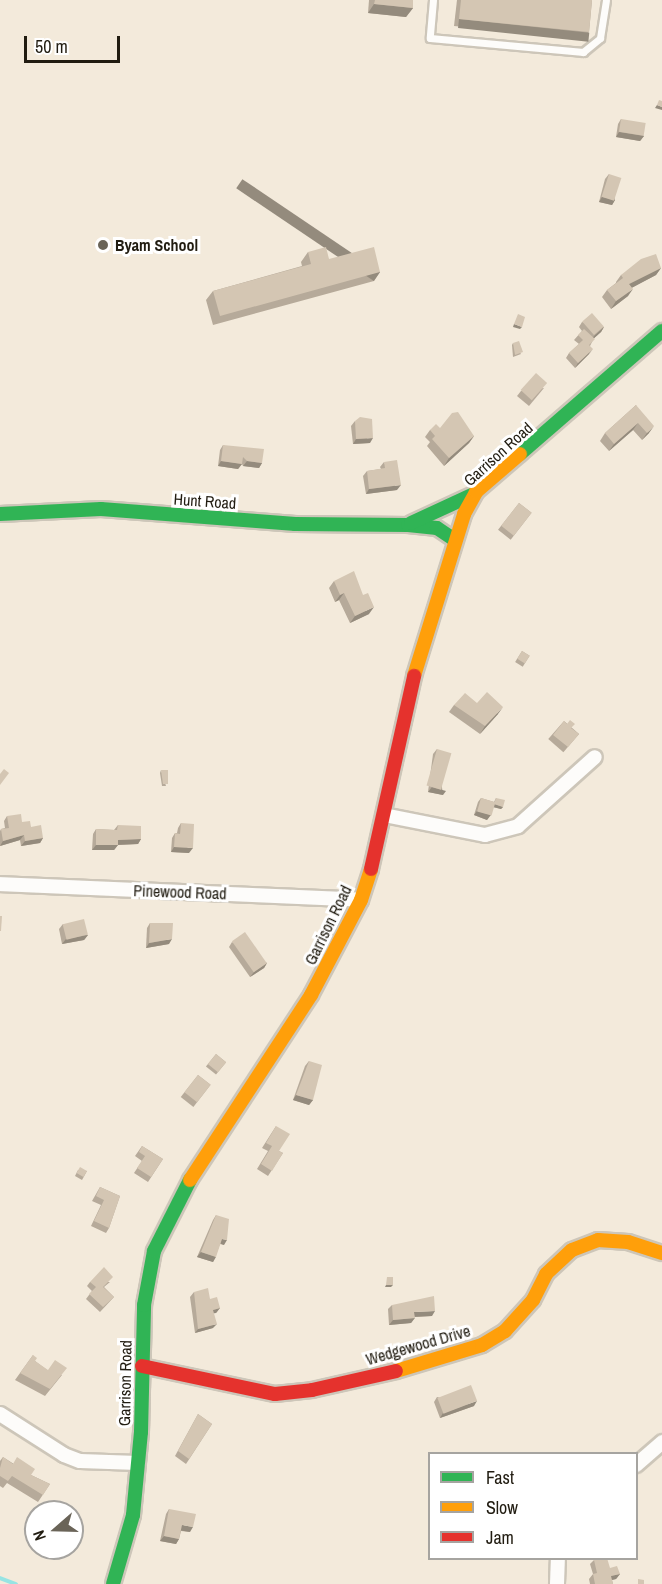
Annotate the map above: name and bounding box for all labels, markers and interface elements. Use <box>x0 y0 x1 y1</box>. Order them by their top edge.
scale bar <box>27 24 123 62</box>
text: 50 m <box>35 34 68 59</box>
place label: Byam School <box>115 235 198 255</box>
marker: Byam School <box>96 238 110 252</box>
street label: Garrison Road <box>460 418 536 490</box>
street label: Hunt Road <box>173 489 237 513</box>
street label: Pinewood Road <box>133 881 227 903</box>
street label: Garrison Road <box>301 882 355 968</box>
street label: Wedgewood Drive <box>364 1321 472 1369</box>
street label: Garrison Road <box>115 1340 135 1426</box>
legend <box>428 1452 638 1560</box>
text: Fast <box>486 1465 514 1490</box>
text: Slow <box>486 1495 518 1520</box>
north arrow <box>24 1500 84 1560</box>
text: Jam <box>486 1525 514 1550</box>
text: N <box>27 1527 51 1544</box>

